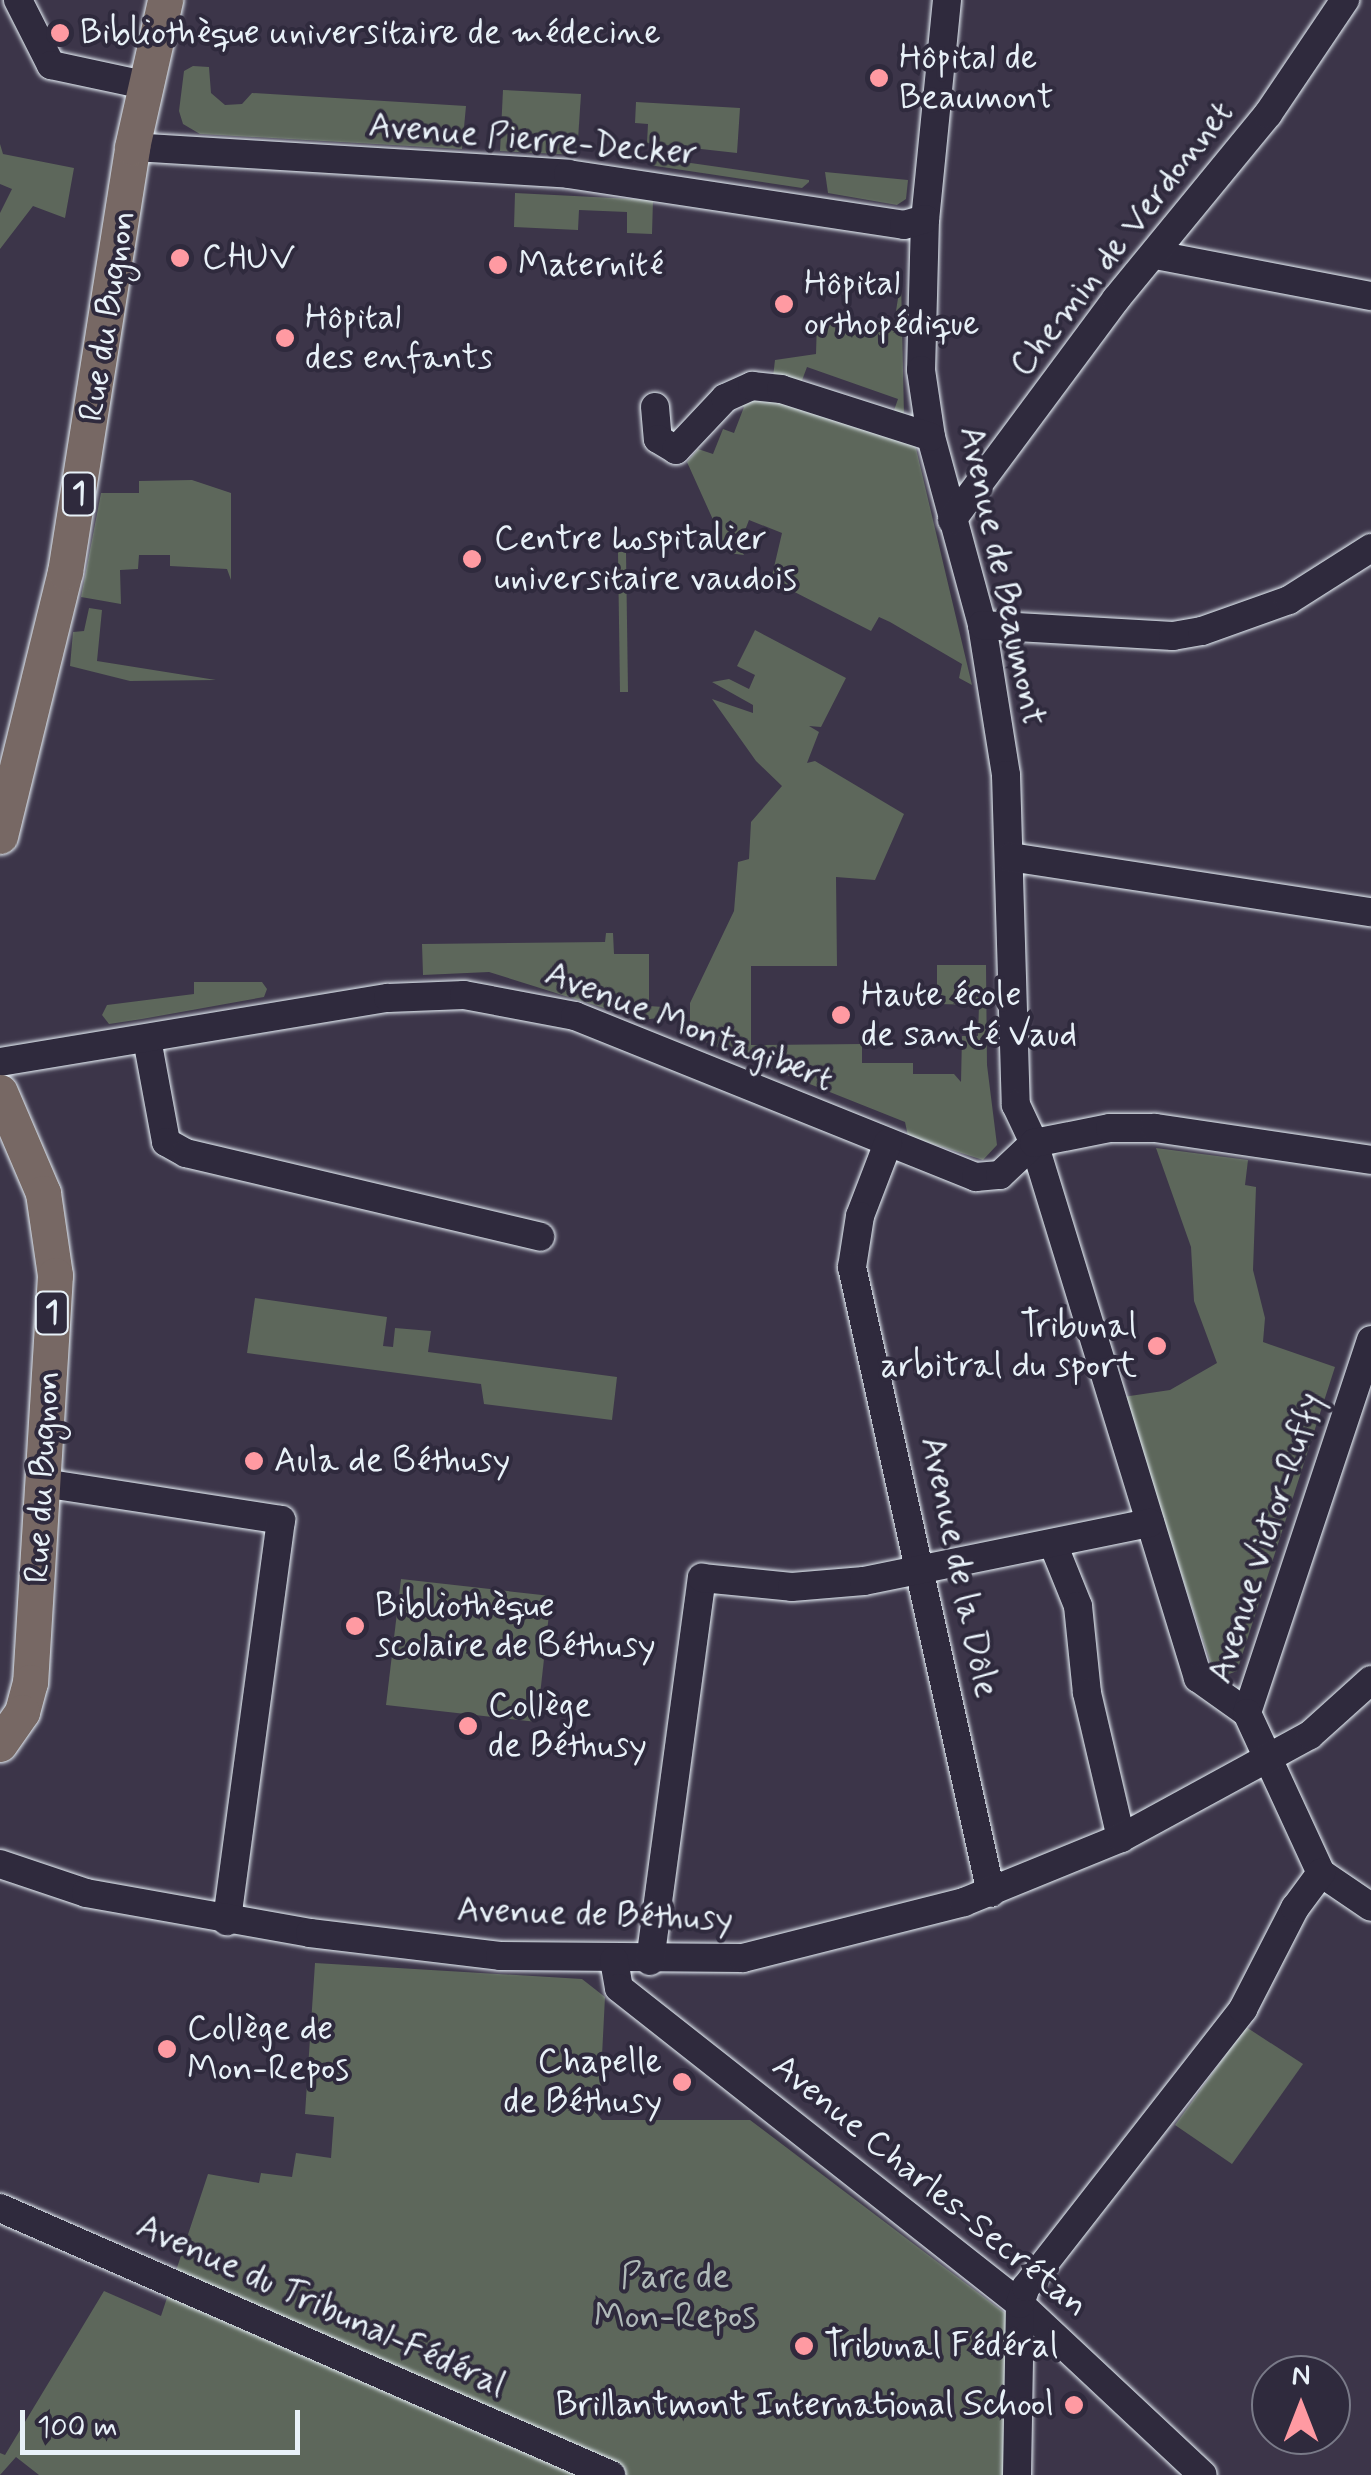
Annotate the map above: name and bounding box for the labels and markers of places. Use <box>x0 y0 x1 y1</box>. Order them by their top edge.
place label: Bibliothèque universitaire de médecine <box>80 12 652 54</box>
marker: Bibliothèque universitaire de médecine <box>49 22 71 44</box>
place label: Hôpital de Beaumont <box>899 37 1053 119</box>
marker: Hôpital de Beaumont <box>868 67 890 89</box>
place label: CHUV <box>202 237 296 279</box>
place label: Maternité <box>518 244 664 286</box>
marker: CHUV <box>167 245 193 271</box>
marker: Maternité <box>487 254 509 276</box>
place label: Hôpital orthopédique <box>804 263 979 345</box>
marker: Hôpital orthopédique <box>773 293 795 315</box>
place label: Hôpital des enfants <box>305 297 492 379</box>
marker: Hôpital des enfants <box>274 327 296 349</box>
place label: Centre hospitalier universitaire vaudois <box>494 518 789 600</box>
marker: Centre hospitalier universitaire vaudois <box>459 546 485 572</box>
place label: Haute école de santé Vaud <box>861 974 1067 1056</box>
marker: Haute école de santé Vaud <box>830 1004 852 1026</box>
place label: Tribunal arbitral du sport <box>882 1305 1137 1387</box>
marker: Tribunal arbitral du sport <box>1146 1335 1168 1357</box>
place label: Aula de Béthusy <box>274 1440 508 1482</box>
marker: Aula de Béthusy <box>243 1450 265 1472</box>
place label: Bibliothèque scolaire de Béthusy <box>375 1585 654 1667</box>
marker: Bibliothèque scolaire de Béthusy <box>344 1615 366 1637</box>
place label: Collège de Béthusy <box>488 1685 648 1767</box>
marker: Collège de Béthusy <box>457 1715 479 1737</box>
place label: Collège de Mon-Repos <box>187 2008 349 2090</box>
marker: Collège de Mon-Repos <box>156 2038 178 2060</box>
place label: Chapelle de Béthusy <box>502 2041 662 2123</box>
marker: Chapelle de Béthusy <box>671 2071 693 2093</box>
place label: Tribunal Fédéral <box>824 2325 1057 2367</box>
marker: Tribunal Fédéral <box>793 2335 815 2357</box>
place label: Brillantmont International School <box>556 2384 1054 2426</box>
marker: Brillantmont International School <box>1063 2394 1085 2416</box>

